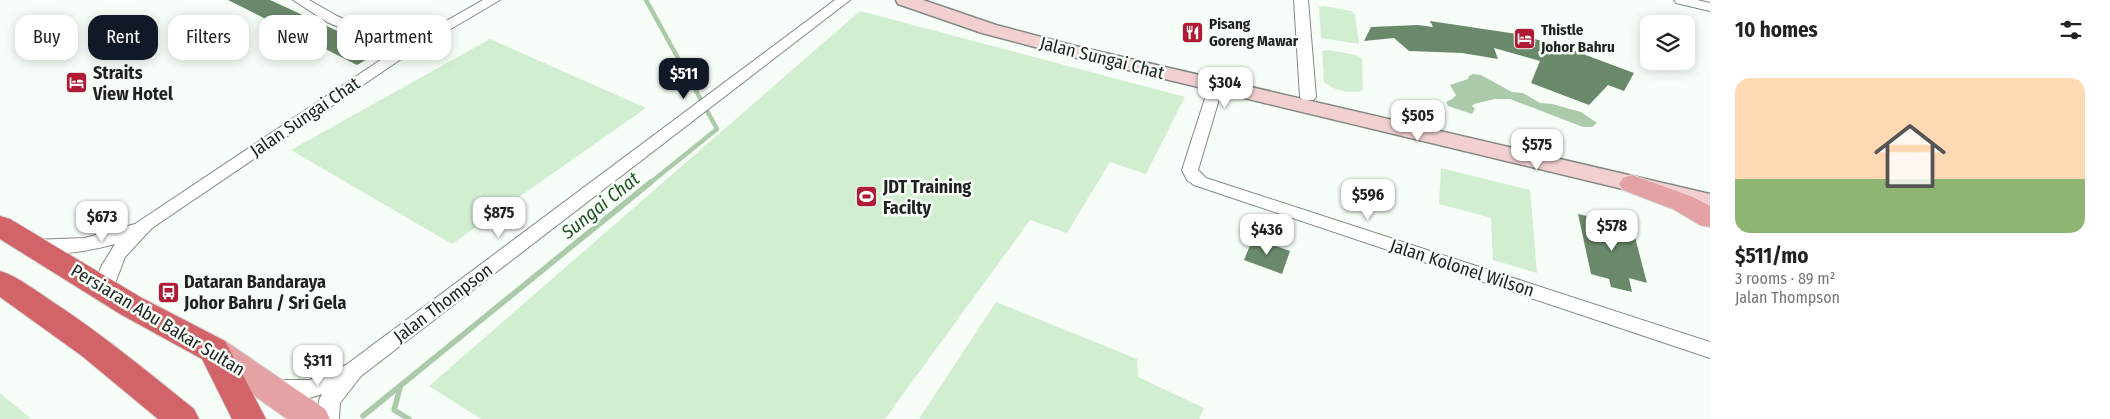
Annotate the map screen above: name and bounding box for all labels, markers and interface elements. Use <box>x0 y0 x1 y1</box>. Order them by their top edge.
chip: Buy <box>15 15 78 60</box>
chip: Rent <box>88 15 158 60</box>
chip: Filters <box>168 15 249 60</box>
chip: New <box>259 15 327 60</box>
chip: Apartment <box>337 15 451 60</box>
place label: Pisang Goreng Mawar <box>1209 15 1299 50</box>
map controls <box>1640 15 1695 70</box>
button: layers <box>1640 15 1695 70</box>
icon: filters <box>2057 16 2085 44</box>
text: 10 homes <box>1735 17 1818 43</box>
restaurant icon: Pisang Goreng Mawar <box>1181 21 1205 45</box>
place label: Thistle Johor Bahru <box>1540 21 1615 56</box>
hotel icon: Thistle Johor Bahru <box>1513 27 1537 51</box>
street label: Jalan Sungai Chat <box>1038 32 1167 84</box>
pin: $511 <box>654 58 714 100</box>
place label: Straits View Hotel <box>92 62 173 105</box>
text: $511 <box>670 64 698 83</box>
pin: $304 <box>1195 66 1255 109</box>
hotel icon: Straits View Hotel <box>65 71 89 95</box>
street label: Jalan Sungai Chat <box>246 72 364 162</box>
text: $304 <box>1209 73 1241 92</box>
pin: $505 <box>1388 100 1448 142</box>
text: $505 <box>1402 106 1434 125</box>
icon: home <box>1865 111 1955 201</box>
pin: $575 <box>1507 128 1567 171</box>
text: $575 <box>1522 135 1552 154</box>
water label: Sungai Chat <box>556 167 644 244</box>
place label: JDT Training Facilty <box>882 176 971 219</box>
pin: $596 <box>1338 178 1398 221</box>
sports icon: JDT Training Facilty <box>855 185 879 209</box>
text: $596 <box>1352 185 1384 204</box>
pin: $875 <box>469 196 529 239</box>
pin: $673 <box>72 200 132 243</box>
text: $875 <box>484 203 514 222</box>
text: $673 <box>87 207 117 226</box>
pin: $578 <box>1582 210 1642 252</box>
pin: $436 <box>1237 214 1297 256</box>
text: $578 <box>1597 216 1627 235</box>
text: $436 <box>1251 220 1283 239</box>
street label: Jalan Kolonel Wilson <box>1387 234 1537 302</box>
text: $511/mo <box>1735 243 1808 269</box>
street label: Persiaran Abu Bakar Sultan <box>67 259 249 381</box>
street label: Jalan Thompson <box>389 259 497 347</box>
text: 3 rooms · 89 m² <box>1735 269 1835 288</box>
place label: Dataran Bandaraya Johor Bahru / Sri Gela <box>183 271 346 314</box>
bus stop icon: Dataran Bandaraya Johor Bahru / Sri Gela <box>156 280 180 304</box>
text: Jalan Thompson <box>1735 288 1840 307</box>
pin: $311 <box>288 344 348 387</box>
text: $311 <box>304 351 332 370</box>

